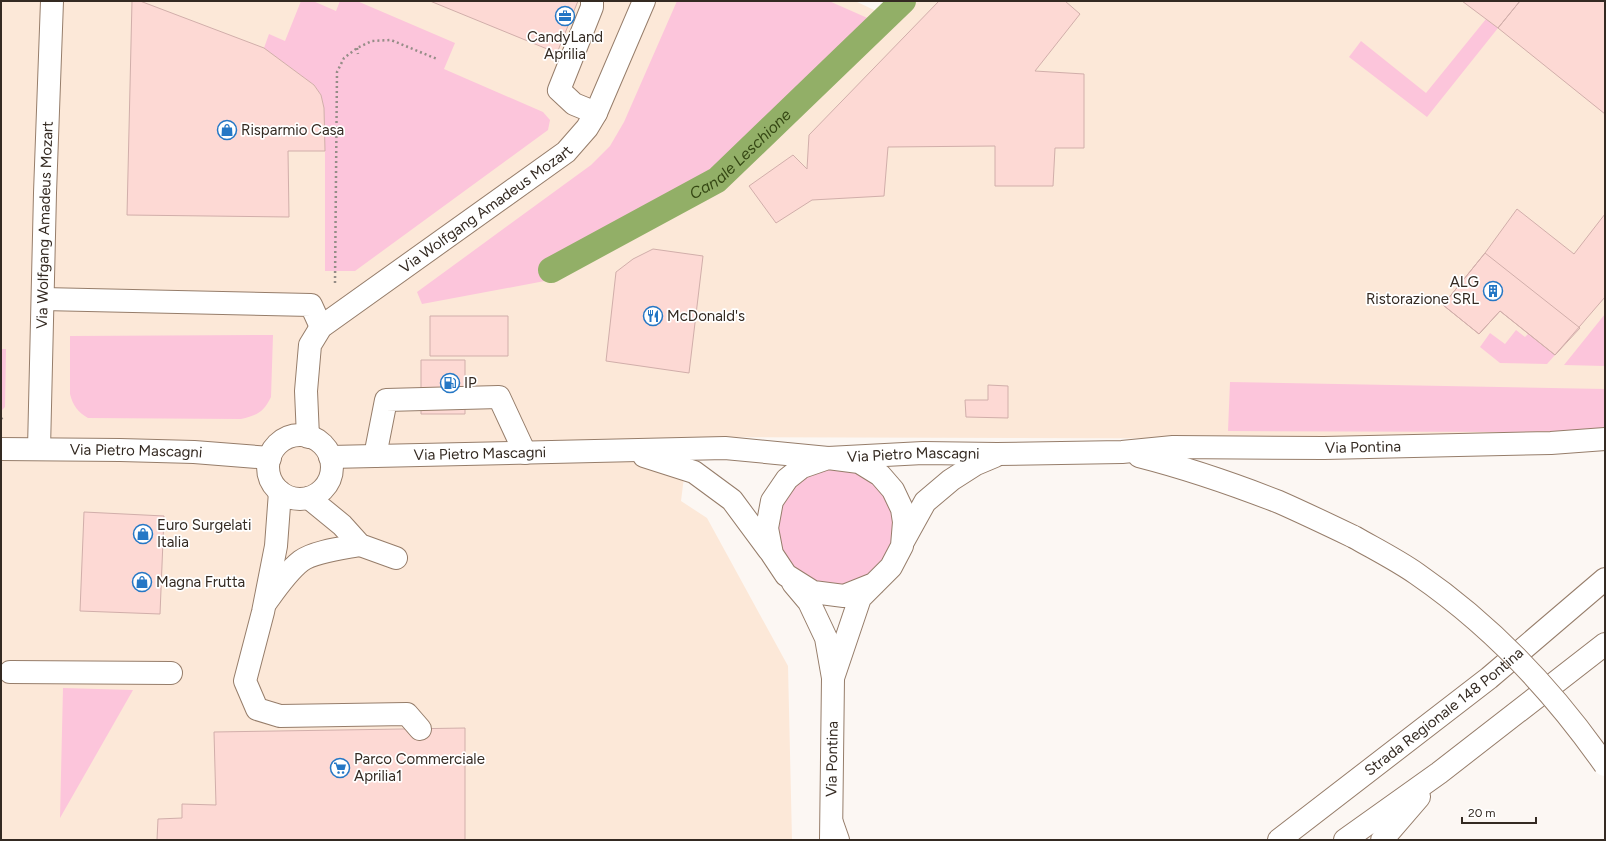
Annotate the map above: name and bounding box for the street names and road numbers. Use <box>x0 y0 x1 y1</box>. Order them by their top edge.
street label: Via Wolfgang Amadeus Mozart <box>33 121 57 329</box>
street label: Via Wolfgang Amadeus Mozart <box>396 142 577 277</box>
street label: Via Pontina <box>1325 437 1401 457</box>
street label: Via Pietro Mascagni <box>70 441 203 462</box>
street label: Via Pietro Mascagni <box>413 443 546 464</box>
street label: Via Pietro Mascagni <box>847 444 980 466</box>
street label: Strada Regionale 148 Pontina <box>1361 644 1527 780</box>
street label: Via Pontina <box>822 721 842 797</box>

